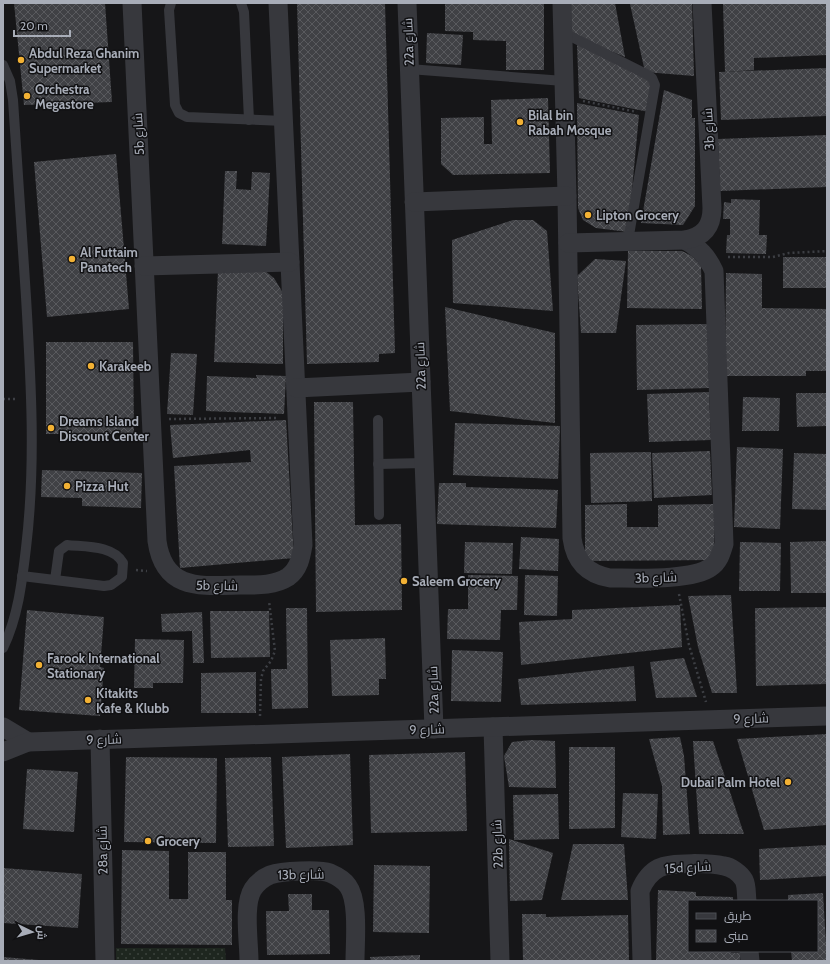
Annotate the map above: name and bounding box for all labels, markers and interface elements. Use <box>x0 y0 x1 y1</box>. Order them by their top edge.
scale bar <box>14 12 70 38</box>
text: 20 m <box>20 18 48 33</box>
street label: 22a شارع <box>399 18 418 66</box>
place label: Abdul Reza Ghanim Supermarket <box>29 45 139 76</box>
marker: Abdul Reza Ghanim Supermarket <box>16 55 26 65</box>
place label: Orchestra Megastore <box>35 81 94 112</box>
marker: Orchestra Megastore <box>22 91 32 101</box>
place label: Bilal bin Rabah Mosque <box>528 107 612 138</box>
street label: 3b شارع <box>699 107 718 151</box>
street label: 5b شارع <box>129 112 148 156</box>
marker: Bilal bin Rabah Mosque <box>515 117 525 127</box>
place label: Lipton Grocery <box>596 207 679 223</box>
marker: Lipton Grocery <box>583 210 593 220</box>
place label: Al Futtaim Panatech <box>80 244 138 275</box>
marker: Al Futtaim Panatech <box>67 254 77 264</box>
street label: 22a شارع <box>411 342 430 390</box>
place label: Karakeeb <box>99 358 152 374</box>
marker: Karakeeb <box>86 361 96 371</box>
place label: Dreams Island Discount Center <box>59 413 150 444</box>
marker: Dreams Island Discount Center <box>46 423 56 433</box>
place label: Pizza Hut <box>75 478 129 494</box>
marker: Pizza Hut <box>62 481 72 491</box>
street label: 3b شارع <box>635 568 677 587</box>
place label: Saleem Grocery <box>412 573 501 589</box>
marker: Saleem Grocery <box>399 576 409 586</box>
street label: 5b شارع <box>196 577 238 594</box>
place label: Farook International Stationary <box>47 650 160 681</box>
marker: Farook International Stationary <box>34 660 44 670</box>
street label: 22a شارع <box>424 666 443 714</box>
place label: Kitakits Kafe & Klubb <box>96 685 170 716</box>
marker: Kitakits Kafe & Klubb <box>83 695 93 705</box>
street label: شارع 9 <box>733 709 769 728</box>
street label: شارع 9 <box>409 720 445 739</box>
street label: شارع 9 <box>86 730 122 749</box>
place label: Dubai Palm Hotel <box>681 774 781 790</box>
marker: Dubai Palm Hotel <box>783 777 793 787</box>
street label: 22b شارع <box>488 819 507 869</box>
street label: 28a شارع <box>94 825 111 875</box>
place label: Grocery <box>156 833 200 849</box>
marker: Grocery <box>143 836 153 846</box>
street label: 15d شارع <box>664 858 712 877</box>
street label: 13b شارع <box>278 866 324 883</box>
legend <box>688 900 818 952</box>
text: طريق <box>724 908 752 923</box>
north arrow <box>12 912 52 952</box>
text: ش <box>34 925 50 941</box>
text: مبنى <box>724 928 749 943</box>

